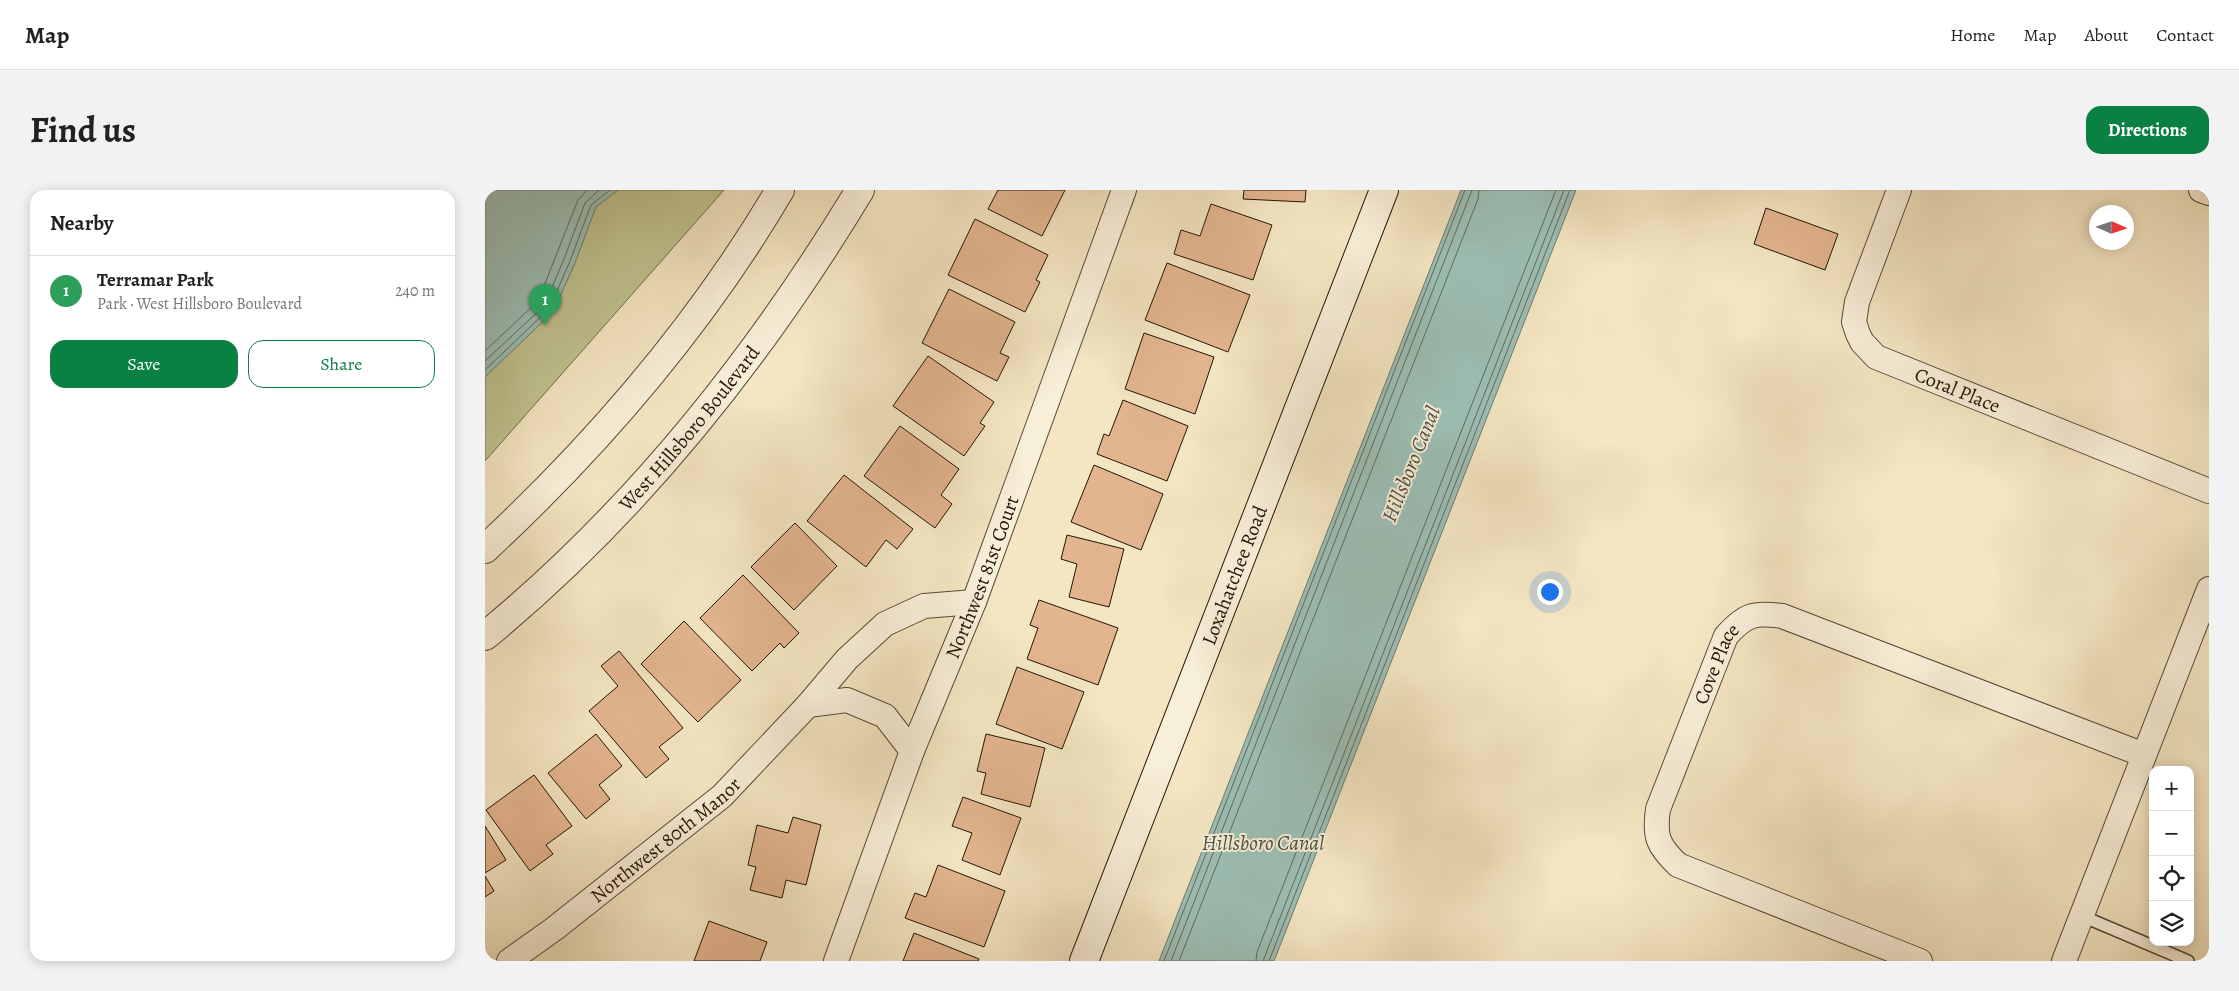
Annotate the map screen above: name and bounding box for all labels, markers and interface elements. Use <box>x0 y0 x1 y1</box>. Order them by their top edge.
text: Map <box>25 19 69 51</box>
text: Home <box>1950 23 1995 47</box>
text: Map <box>2023 23 2056 47</box>
text: About <box>2084 23 2128 47</box>
text: Contact <box>2156 23 2214 47</box>
text: Find us <box>30 106 136 154</box>
button: Directions <box>2086 106 2209 154</box>
north arrow <box>2089 205 2134 250</box>
text: Nearby <box>50 209 113 237</box>
text: Terramar Park <box>97 267 214 293</box>
text: 1 <box>63 280 69 302</box>
text: 240 m <box>395 280 435 302</box>
pin: 1 <box>529 284 561 325</box>
text: Park · West Hillsboro Boulevard <box>97 293 302 315</box>
button: Save <box>50 340 238 388</box>
button: Share <box>248 340 435 388</box>
street label: West Hillsboro Boulevard <box>612 340 766 517</box>
street label: Coral Place <box>1911 361 2005 419</box>
water label: Hillsboro Canal <box>1375 401 1447 526</box>
street label: Northwest 81st Court <box>939 491 1025 662</box>
street label: Loxahatchee Road <box>1195 501 1274 649</box>
your location <box>1537 579 1563 605</box>
street label: Cove Place <box>1687 617 1745 708</box>
map controls <box>2149 766 2194 946</box>
button: + <box>2149 766 2194 811</box>
street label: Northwest 80th Manor <box>585 771 747 909</box>
button: − <box>2149 811 2194 856</box>
water label: Hillsboro Canal <box>1202 829 1325 857</box>
button: locate <box>2149 856 2194 901</box>
button: layers <box>2149 901 2194 946</box>

